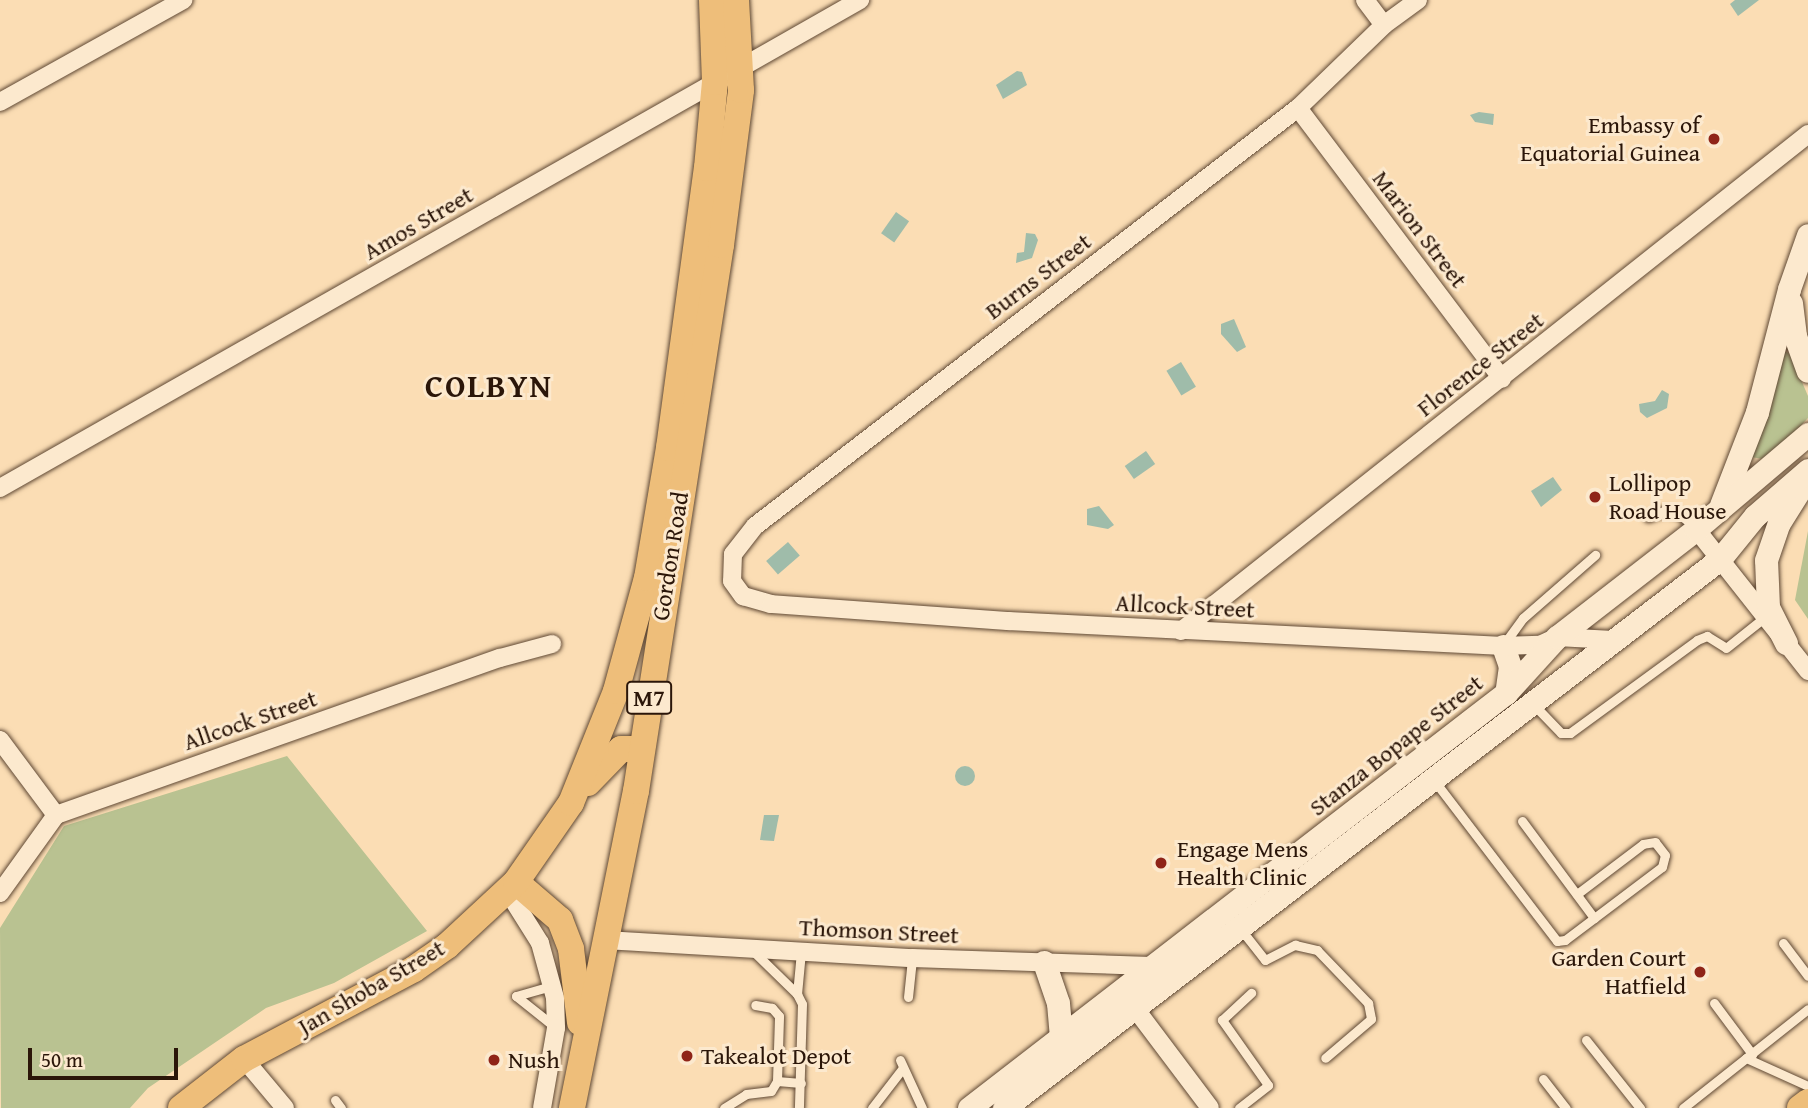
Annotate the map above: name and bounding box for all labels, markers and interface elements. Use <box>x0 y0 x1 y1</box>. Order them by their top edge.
place label: Embassy of Equatorial Guinea <box>1520 111 1700 167</box>
marker: Embassy of Equatorial Guinea <box>1706 131 1722 147</box>
street label: Marion Street <box>1367 165 1473 293</box>
street label: Amos Street <box>358 180 478 266</box>
street label: Burns Street <box>979 227 1097 325</box>
street label: Florence Street <box>1411 306 1549 422</box>
district label: COLBYN <box>426 367 552 405</box>
place label: Lollipop Road House <box>1609 469 1726 525</box>
marker: Lollipop Road House <box>1587 489 1603 505</box>
street label: Gordon Road <box>646 490 694 622</box>
street label: Allcock Street <box>1115 588 1255 624</box>
street label: Stanza Bopape Street <box>1303 668 1489 822</box>
road number: M7 <box>624 678 674 718</box>
street label: Allcock Street <box>179 684 321 756</box>
place label: Engage Mens Health Clinic <box>1177 835 1308 891</box>
marker: Engage Mens Health Clinic <box>1151 853 1171 873</box>
street label: Thomson Street <box>798 912 960 950</box>
street label: Jan Shoba Street <box>292 933 450 1041</box>
place label: Garden Court Hatfield <box>1551 944 1686 1000</box>
marker: Garden Court Hatfield <box>1692 964 1708 980</box>
scale bar <box>32 1034 182 1078</box>
place label: Takealot Depot <box>701 1042 851 1070</box>
text: 50 m <box>41 1044 83 1075</box>
place label: Nush <box>508 1046 560 1074</box>
marker: Takealot Depot <box>679 1048 695 1064</box>
marker: Nush <box>486 1052 502 1068</box>

